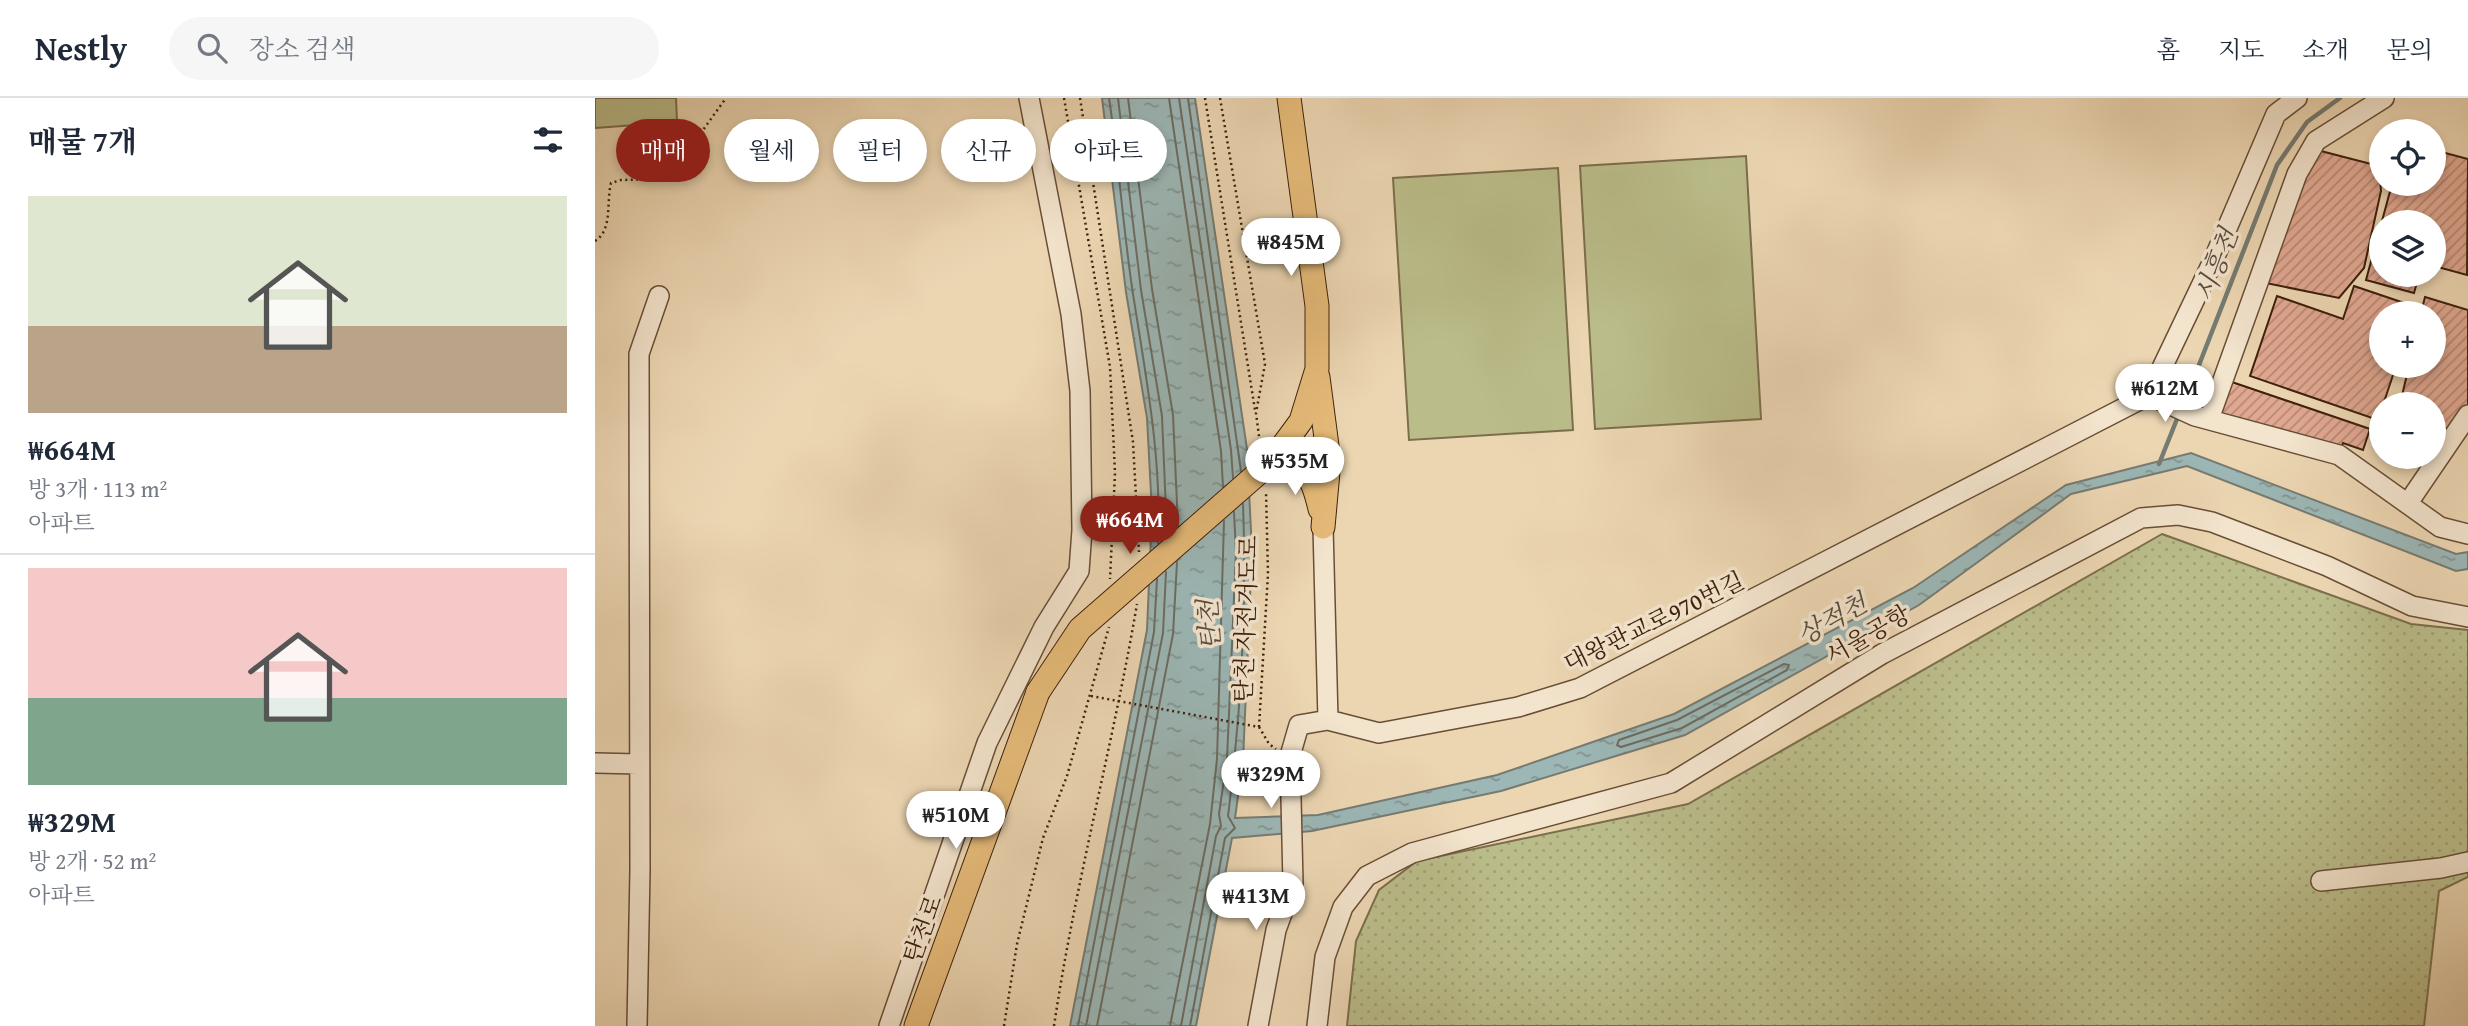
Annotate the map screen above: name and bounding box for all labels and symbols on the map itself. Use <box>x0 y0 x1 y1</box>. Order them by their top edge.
pin: ₩845M <box>1242 218 1340 278</box>
water label: 시흥천 <box>2184 221 2248 307</box>
pin: ₩612M <box>2116 364 2214 424</box>
pin: ₩535M <box>1246 438 1344 497</box>
pin: ₩664M <box>1081 496 1179 556</box>
street label: 탄천 자전거도로 <box>1225 535 1266 703</box>
street label: 대왕판교로970번길 <box>1558 563 1750 680</box>
water label: 상적천 <box>1789 582 1876 654</box>
street label: 서울공항 <box>1819 596 1917 673</box>
water label: 탄천 <box>1187 597 1230 651</box>
pin: ₩329M <box>1222 750 1320 810</box>
pin: ₩510M <box>907 792 1005 851</box>
pin: ₩413M <box>1207 872 1305 932</box>
street label: 탄천로 <box>894 890 951 967</box>

